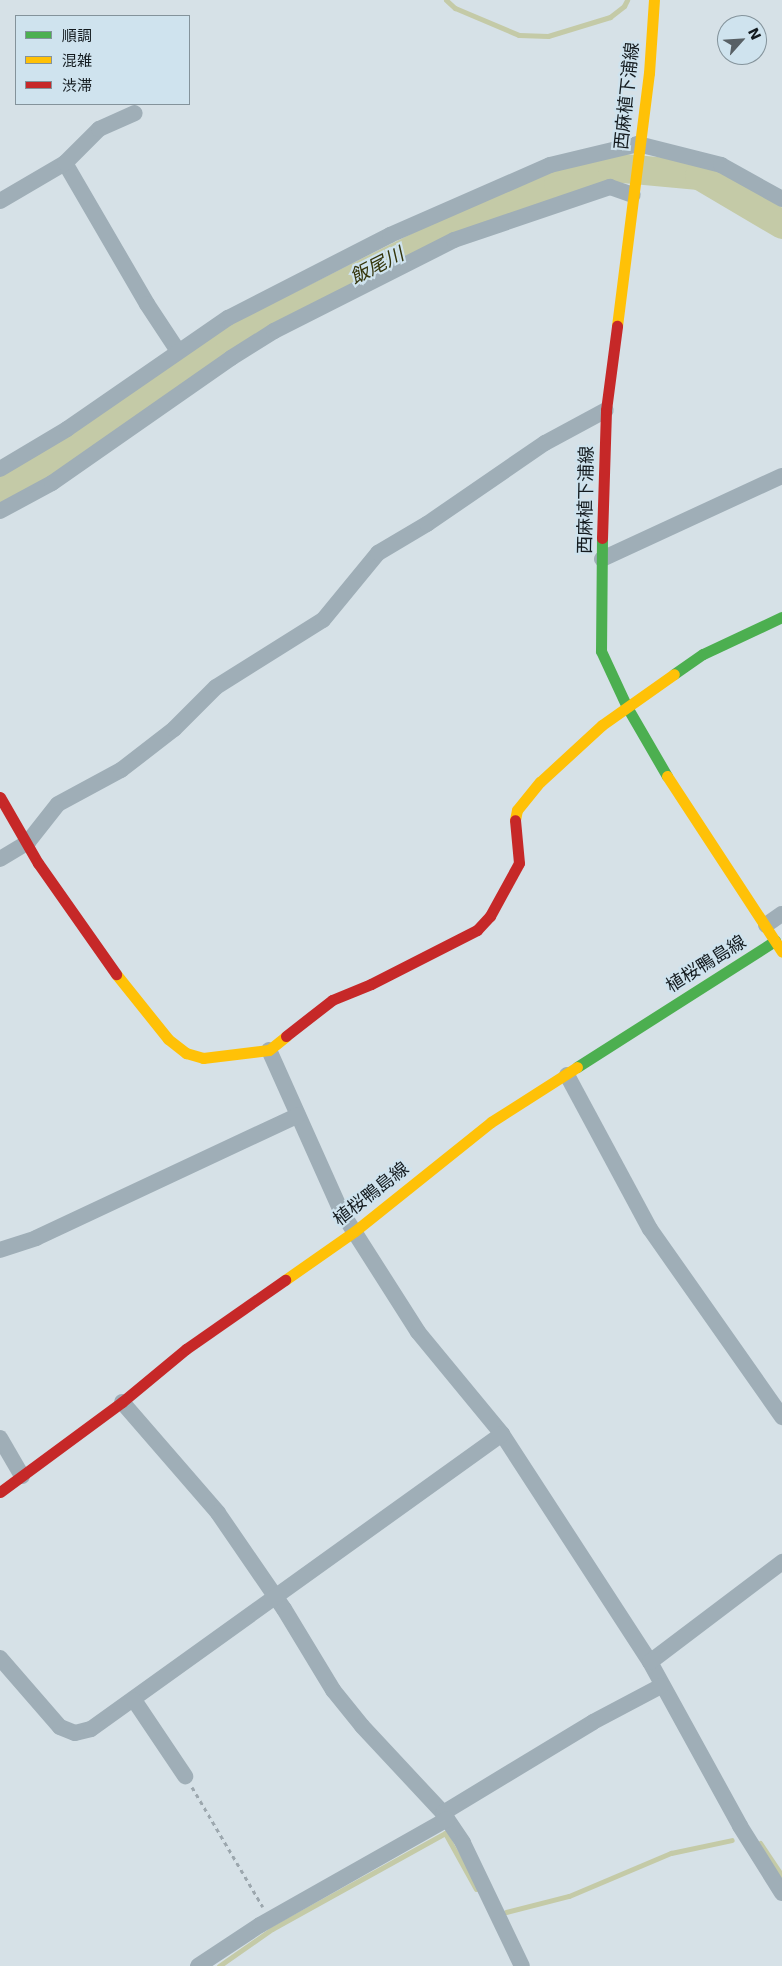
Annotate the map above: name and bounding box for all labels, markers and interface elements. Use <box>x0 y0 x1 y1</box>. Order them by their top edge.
legend <box>15 15 190 105</box>
north arrow <box>717 15 767 65</box>
text: N <box>745 25 764 43</box>
text: 順調 <box>62 27 92 45</box>
street label: 西麻植下浦線 <box>611 41 643 151</box>
text: 混雑 <box>62 52 92 70</box>
text: 渋滞 <box>62 77 92 95</box>
water label: 飯尾川 <box>346 243 408 289</box>
street label: 西麻植下浦線 <box>574 446 598 554</box>
street label: 植桜鴨島線 <box>662 931 750 997</box>
street label: 植桜鴨島線 <box>329 1158 413 1230</box>

